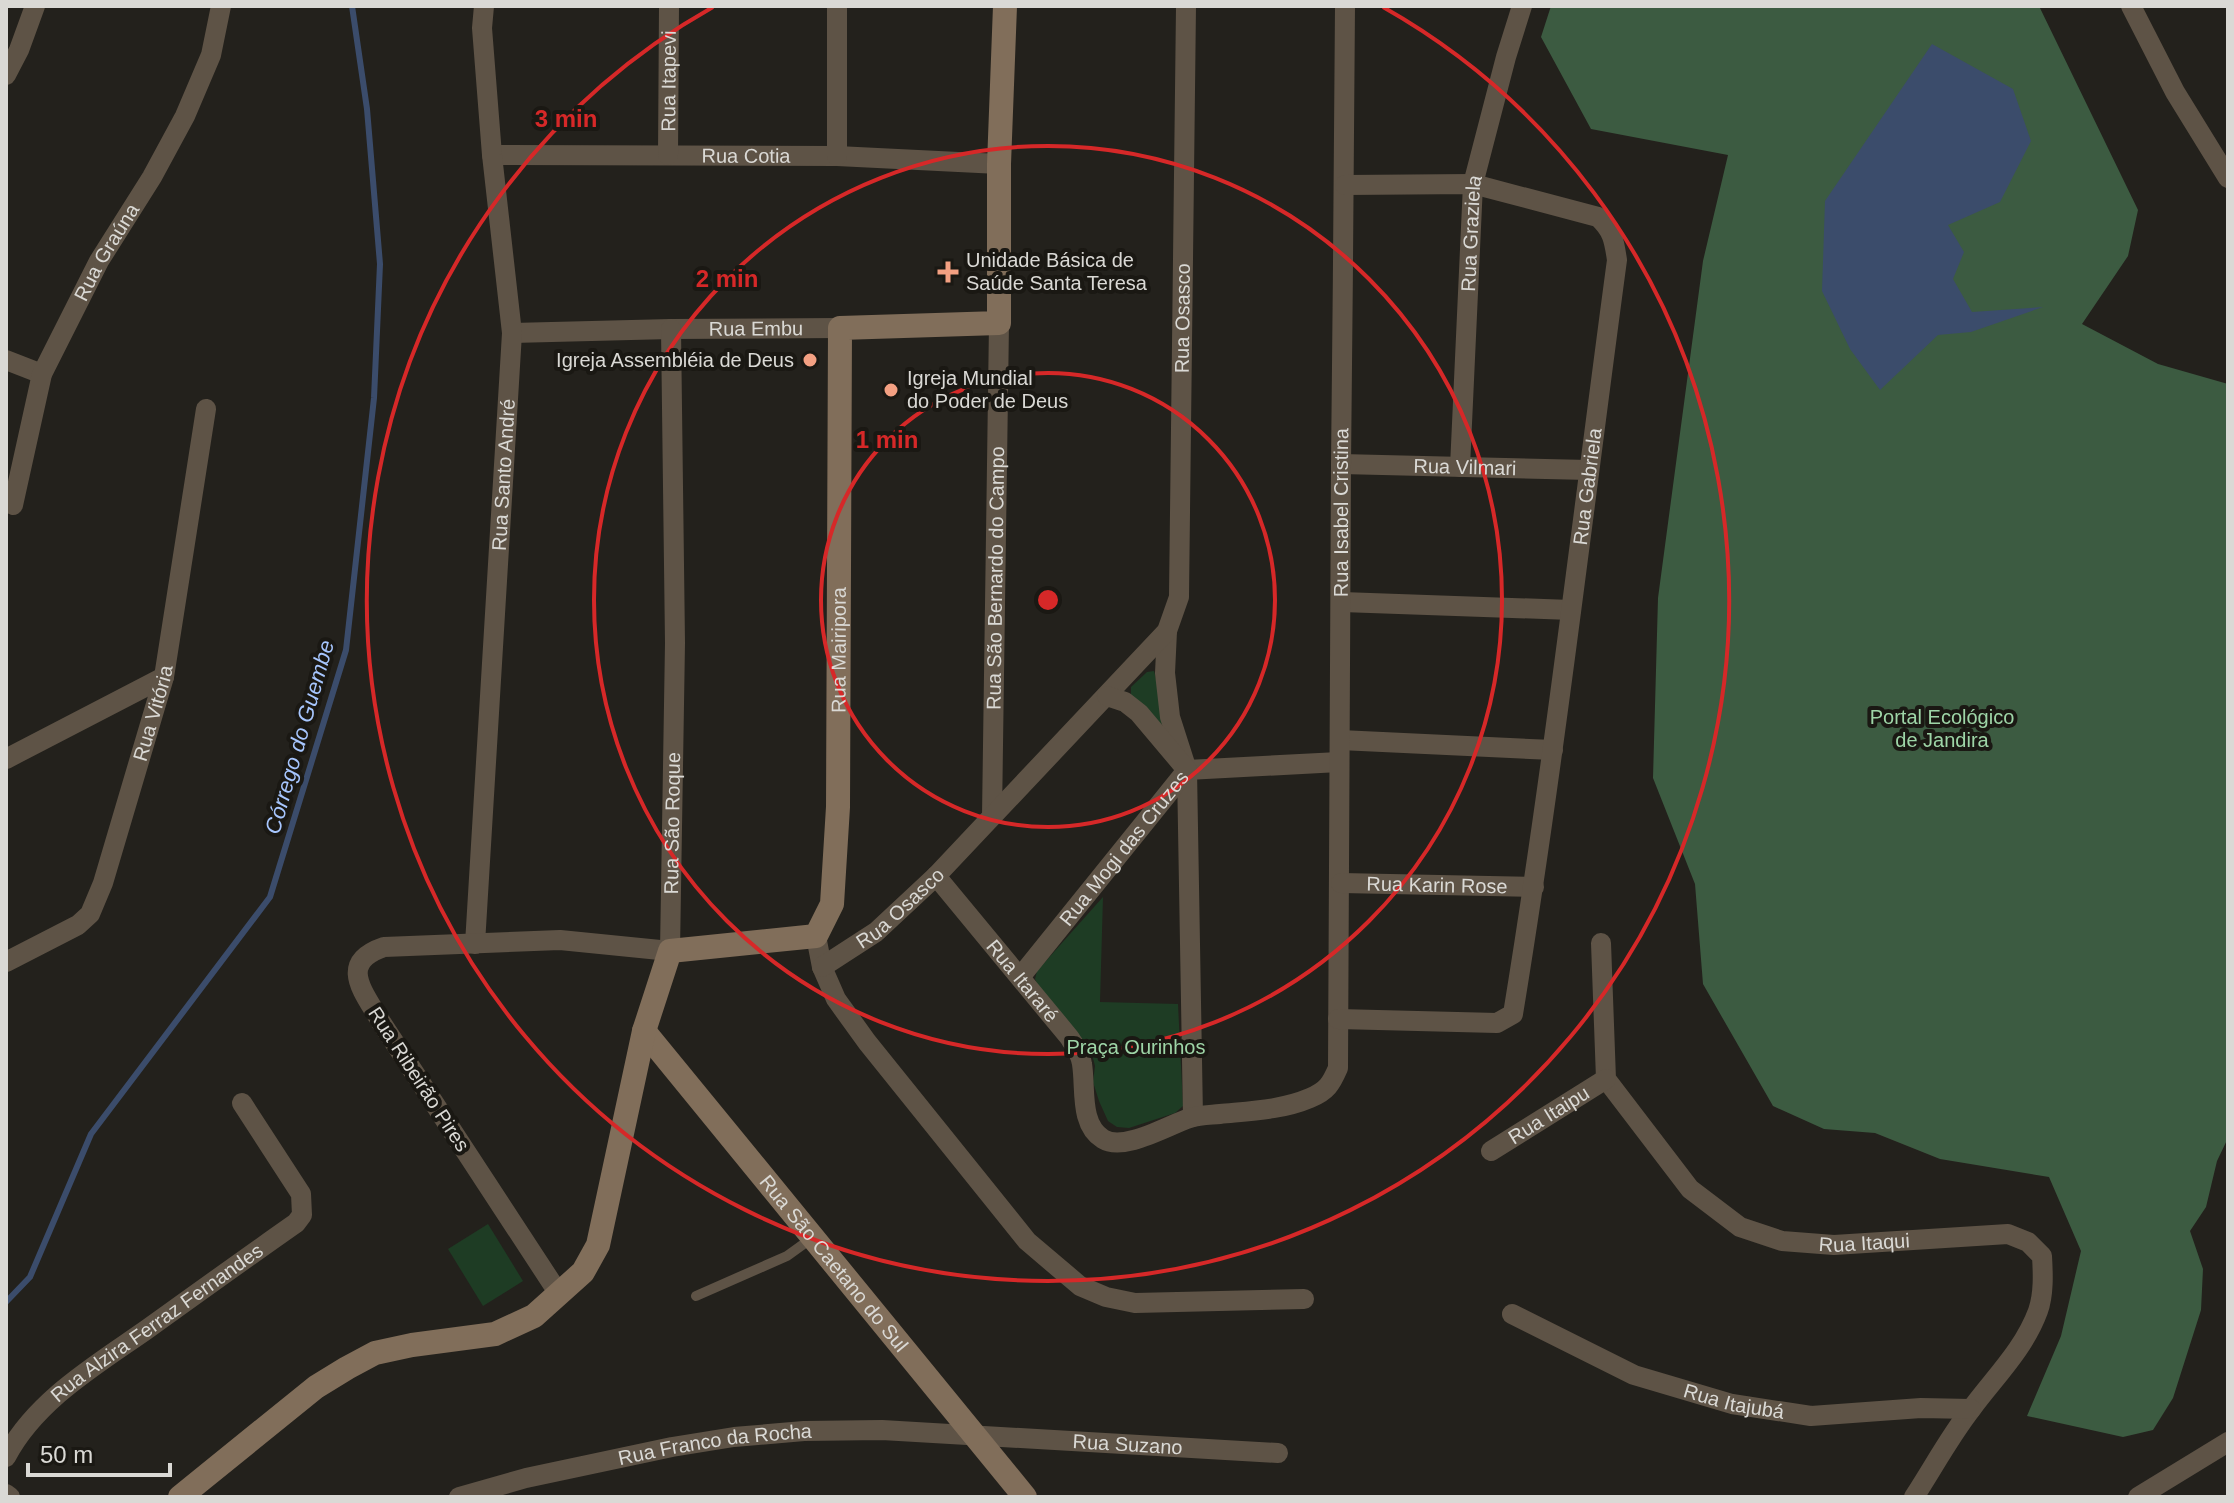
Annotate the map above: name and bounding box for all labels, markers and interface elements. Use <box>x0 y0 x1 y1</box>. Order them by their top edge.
street label: Rua Itapevi <box>657 30 680 132</box>
text: 3 min <box>535 105 597 132</box>
street label: Rua Cotia <box>701 145 791 167</box>
street label: Rua Graziela <box>1457 172 1486 292</box>
street label: Rua Graúna <box>70 199 144 305</box>
place label: Unidade Básica de Saúde Santa Teresa <box>966 249 1148 294</box>
marker: Unidade Básica de Saúde Santa Teresa <box>937 261 959 283</box>
street label: Rua Osasco <box>1171 263 1194 373</box>
text: 2 min <box>696 265 758 292</box>
street label: Rua Embu <box>709 317 803 340</box>
place label: Igreja Assembléia de Deus <box>556 349 794 371</box>
marker: Igreja Assembléia de Deus <box>801 351 819 369</box>
place label: Igreja Mundial do Poder de Deus <box>907 367 1068 412</box>
marker: Igreja Mundial do Poder de Deus <box>882 381 900 399</box>
street label: Rua Santo André <box>488 398 519 552</box>
text: 1 min <box>856 426 918 453</box>
street label: Rua Gabriela <box>1569 426 1606 547</box>
street label: Rua Isabel Cristina <box>1330 427 1352 597</box>
street label: Rua São Bernardo do Campo <box>983 446 1008 710</box>
street label: Rua Vilmari <box>1413 455 1517 479</box>
street label: Rua Mairipora <box>827 586 850 713</box>
centre of rings <box>1034 586 1062 614</box>
water label: Córrego do Guembe <box>260 637 339 837</box>
street label: Rua Vitória <box>129 663 177 764</box>
park label: Portal Ecológico de Jandira <box>1870 706 2014 751</box>
street label: Rua São Roque <box>660 752 684 895</box>
street label: Rua Mogi das Cruzes <box>1055 766 1193 930</box>
street label: Rua Osasco <box>852 864 949 953</box>
street label: Rua Karin Rose <box>1366 873 1508 897</box>
street label: Rua Itararé <box>982 935 1063 1026</box>
street label: Rua Ribeirão Pires <box>364 1003 474 1155</box>
park label: Praça Ourinhos <box>1067 1036 1205 1058</box>
street label: Rua Itaipu <box>1504 1081 1593 1148</box>
street label: Rua São Caetano do Sul <box>755 1171 912 1356</box>
street label: Rua Itaqui <box>1818 1229 1910 1256</box>
street label: Rua Alzira Ferraz Fernandes <box>46 1239 267 1406</box>
street label: Rua Itajubá <box>1681 1379 1786 1423</box>
street label: Rua Franco da Rocha <box>616 1420 813 1469</box>
scale bar <box>28 1427 170 1477</box>
street label: Rua Suzano <box>1072 1430 1183 1458</box>
text: 50 m <box>40 1441 93 1468</box>

